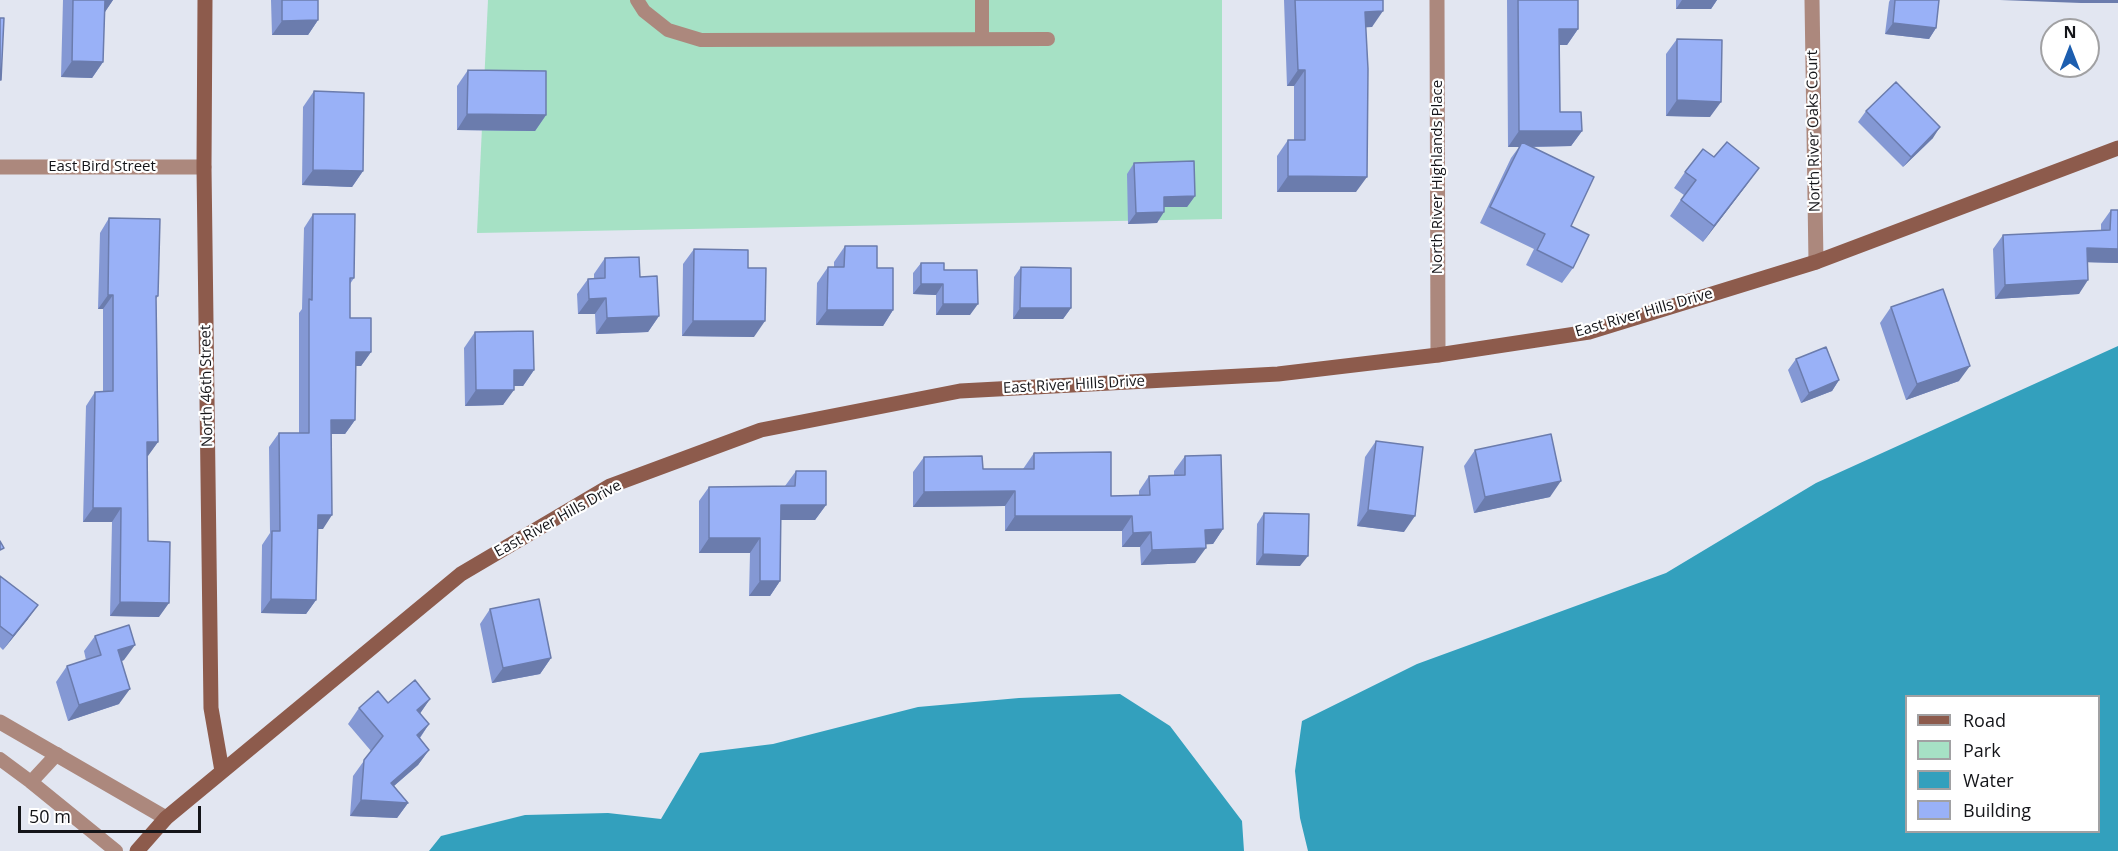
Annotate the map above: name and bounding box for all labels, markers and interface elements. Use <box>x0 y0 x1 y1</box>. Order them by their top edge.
north arrow <box>2040 18 2100 78</box>
text: N <box>2063 21 2077 43</box>
street label: North River Oaks Court <box>1804 50 1824 212</box>
street label: North River Highlands Place <box>1429 80 1447 274</box>
street label: East Bird Street <box>48 158 156 176</box>
street label: East River Hills Drive <box>1573 285 1715 341</box>
street label: North 46th Street <box>197 325 217 447</box>
street label: East River Hills Drive <box>1003 372 1145 398</box>
street label: East River Hills Drive <box>491 477 625 561</box>
legend <box>1905 695 2100 833</box>
text: Road <box>1963 708 2006 732</box>
text: Park <box>1963 738 2001 762</box>
text: Water <box>1963 768 2014 792</box>
scale bar <box>21 794 204 832</box>
text: Building <box>1963 798 2031 822</box>
text: 50 m <box>29 804 71 828</box>

